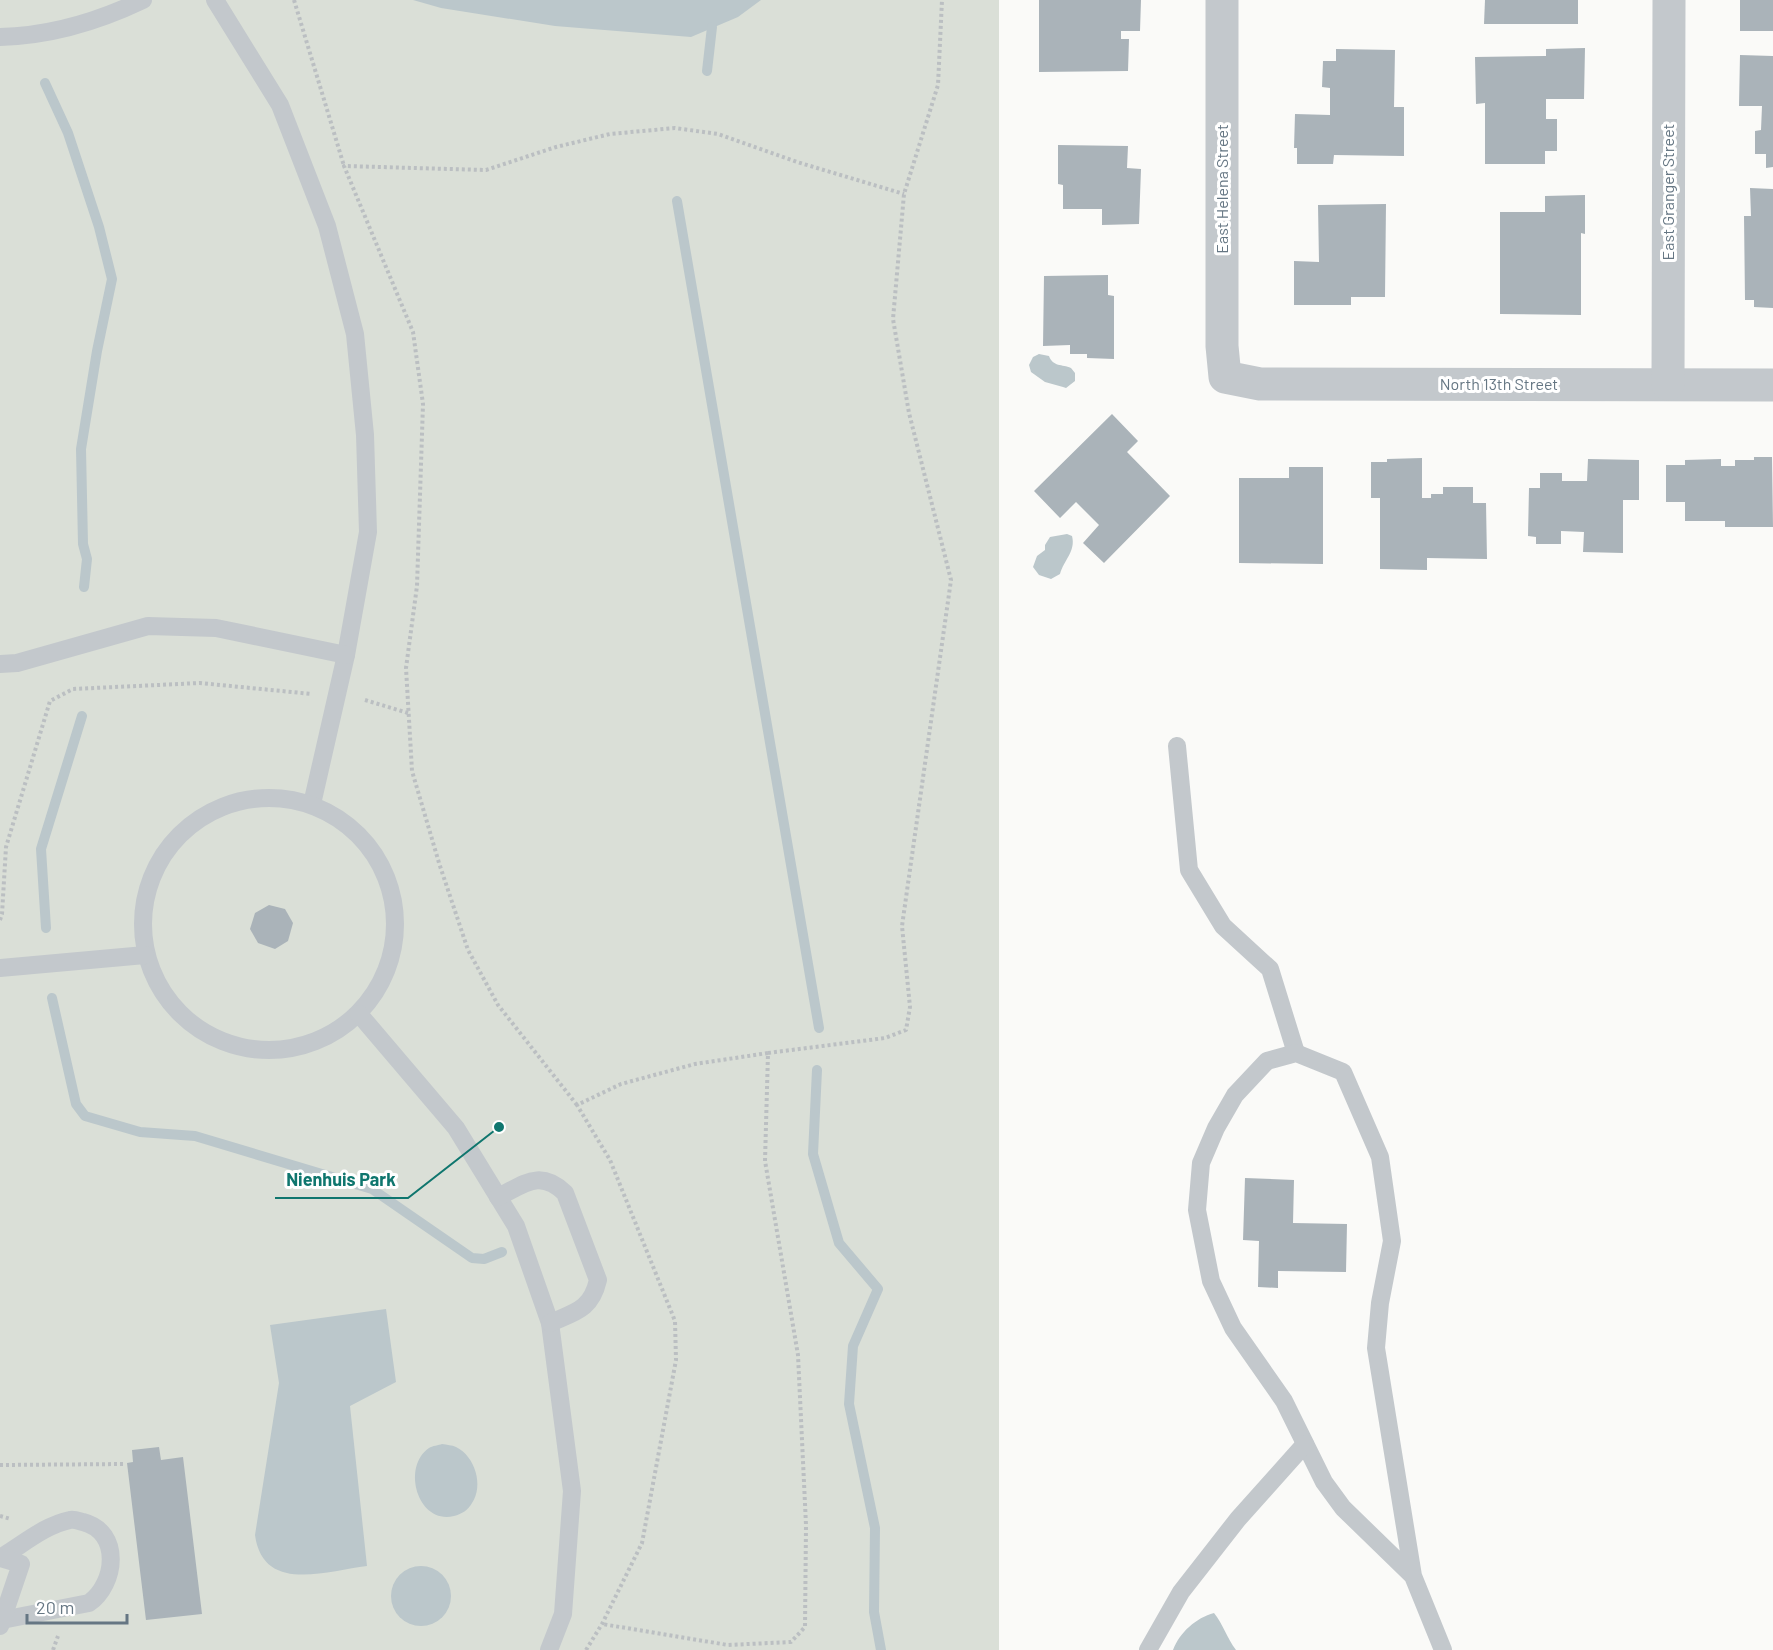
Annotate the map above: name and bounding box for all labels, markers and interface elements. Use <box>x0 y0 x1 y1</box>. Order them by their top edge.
street label: East Helena Street <box>1212 124 1231 254</box>
street label: East Granger Street <box>1658 124 1677 260</box>
street label: North 13th Street <box>1440 374 1558 393</box>
callout: Nienhuis Park <box>275 1162 408 1198</box>
text: Nienhuis Park <box>286 1168 396 1190</box>
scale bar <box>27 1587 128 1625</box>
text: 20 m <box>36 1596 74 1618</box>

